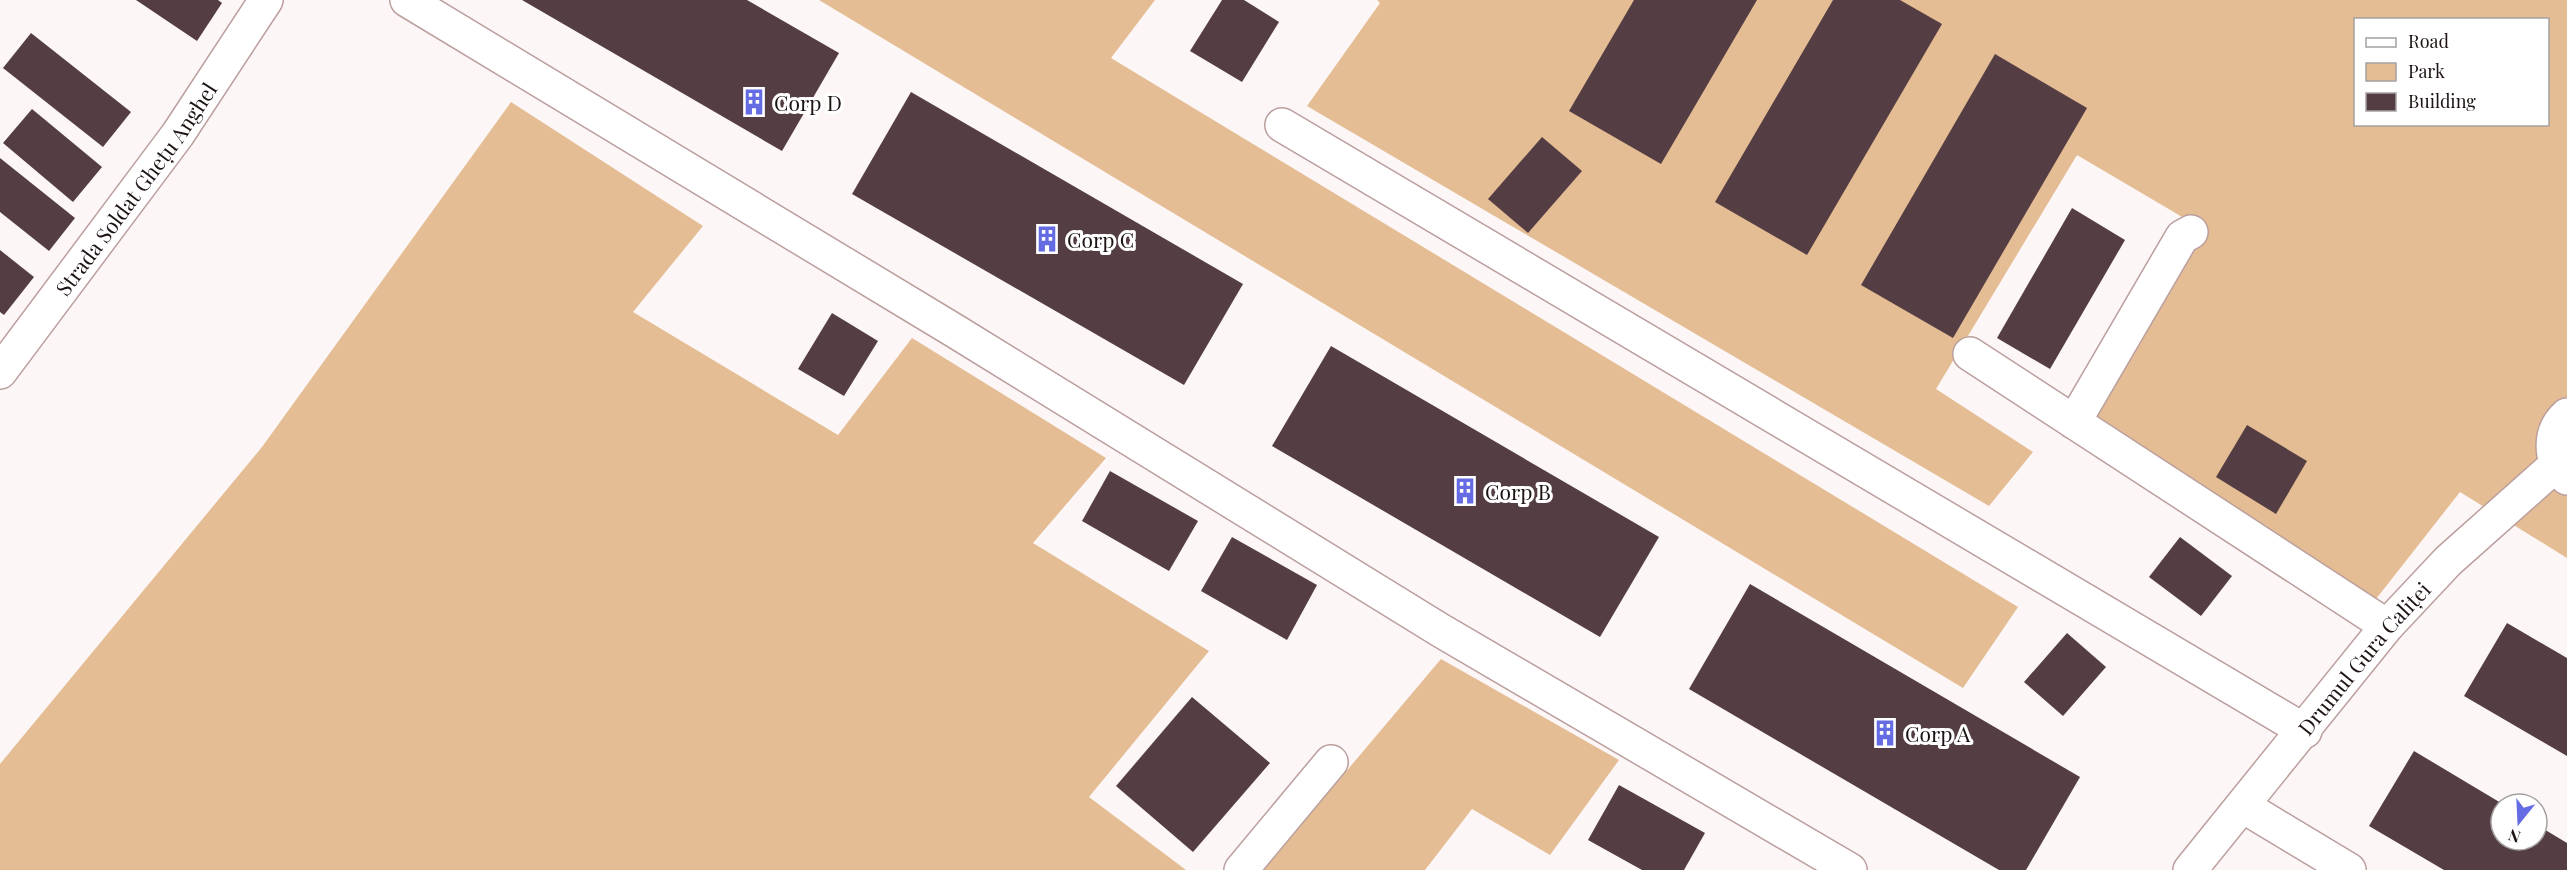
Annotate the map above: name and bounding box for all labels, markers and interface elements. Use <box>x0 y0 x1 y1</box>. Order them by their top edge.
legend <box>2354 18 2549 126</box>
text: Road <box>2408 29 2449 53</box>
text: Park <box>2408 59 2445 83</box>
street label: Strada Soldat Ghețu Anghel <box>48 77 222 301</box>
building icon: Corp D <box>739 87 769 117</box>
place label: Corp D <box>774 88 842 116</box>
text: Building <box>2408 89 2476 113</box>
building icon: Corp C <box>1032 224 1062 254</box>
place label: Corp C <box>1067 225 1134 253</box>
building icon: Corp B <box>1450 476 1480 506</box>
place label: Corp B <box>1485 477 1551 505</box>
street label: Drumul Gura Caliței <box>2291 575 2436 740</box>
building icon: Corp A <box>1870 718 1900 748</box>
place label: Corp A <box>1905 719 1971 747</box>
north arrow <box>2489 792 2549 852</box>
text: N <box>2505 825 2523 849</box>

